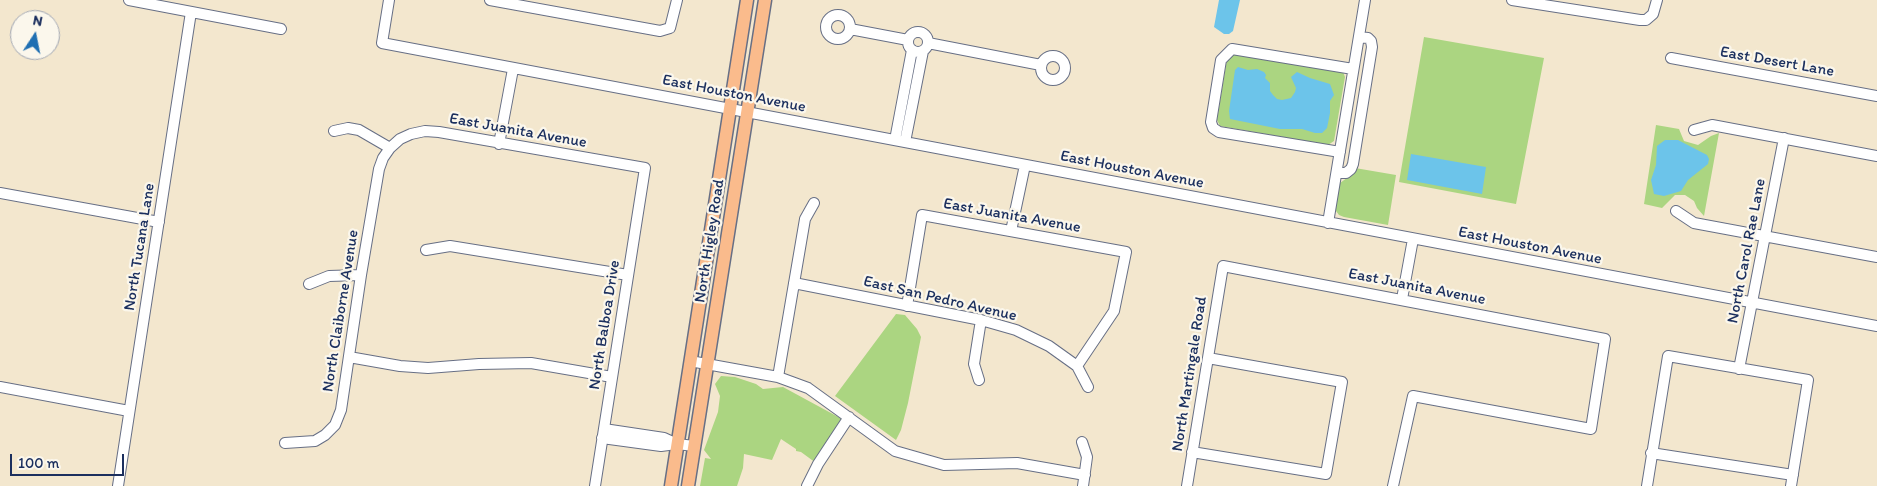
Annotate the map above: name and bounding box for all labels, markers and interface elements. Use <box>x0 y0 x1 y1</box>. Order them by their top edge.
north arrow <box>10 10 60 60</box>
text: N <box>31 12 44 30</box>
street label: East Desert Lane <box>1718 43 1836 81</box>
street label: East Houston Avenue <box>661 71 807 117</box>
street label: East Juanita Avenue <box>448 109 588 153</box>
street label: East Houston Avenue <box>1059 147 1205 193</box>
street label: North Carol Rae Lane <box>1724 177 1770 325</box>
street label: North Higley Road <box>691 178 729 304</box>
street label: North Tucana Lane <box>120 182 160 312</box>
street label: East Juanita Avenue <box>942 194 1082 238</box>
street label: East Houston Avenue <box>1457 223 1603 269</box>
street label: North Claiborne Avenue <box>319 229 363 393</box>
street label: North Balboa Drive <box>585 259 625 391</box>
street label: East Juanita Avenue <box>1347 264 1487 310</box>
street label: East San Pedro Avenue <box>861 272 1019 326</box>
street label: North Martingale Road <box>1168 295 1212 453</box>
scale bar <box>12 444 126 476</box>
text: 100 m <box>18 454 59 472</box>

